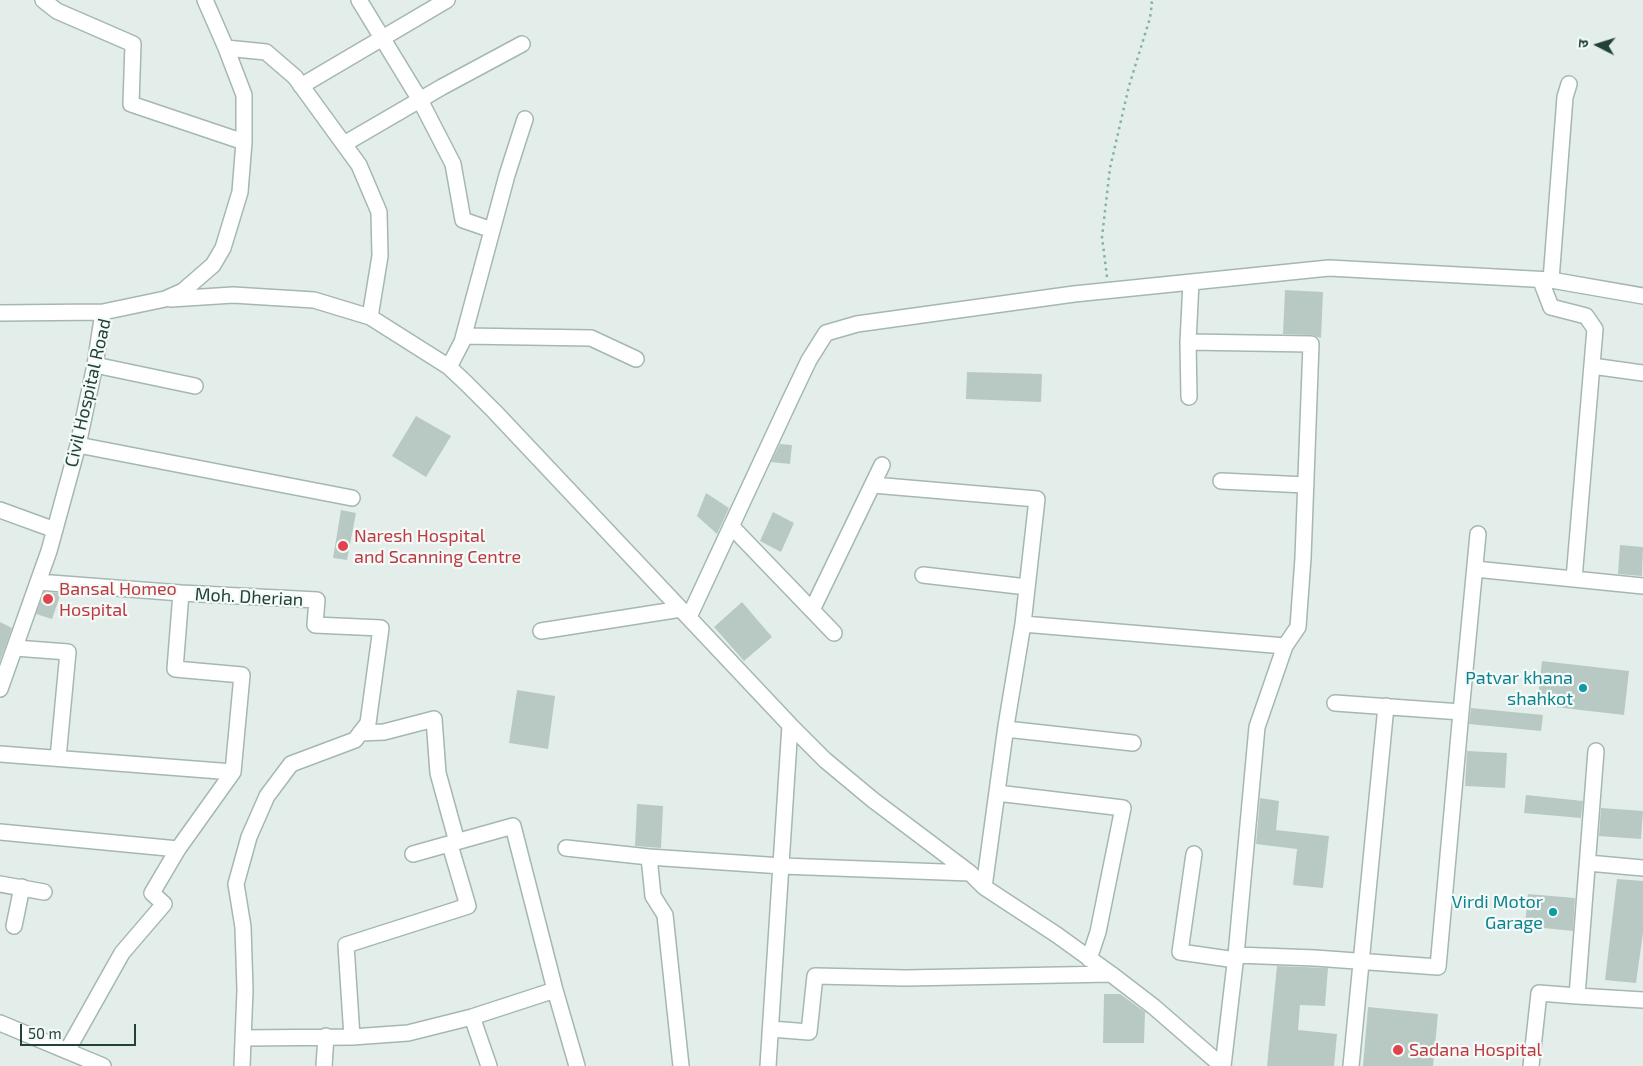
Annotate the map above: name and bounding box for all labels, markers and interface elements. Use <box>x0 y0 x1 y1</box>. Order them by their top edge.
north arrow <box>1573 20 1623 70</box>
text: उ <box>1574 39 1591 48</box>
street label: Civil Hospital Road <box>60 317 116 469</box>
place label: Naresh Hospital and Scanning Centre <box>354 525 521 568</box>
marker: Naresh Hospital and Scanning Centre <box>336 539 350 553</box>
place label: Bansal Homeo Hospital <box>59 578 177 620</box>
street label: Moh. Dherian <box>194 583 304 611</box>
marker: Bansal Homeo Hospital <box>41 592 55 606</box>
place label: Patvar khana shahkot <box>1465 667 1573 710</box>
marker: Patvar khana shahkot <box>1577 682 1589 694</box>
place label: Virdi Motor Garage <box>1451 891 1543 934</box>
marker: Virdi Motor Garage <box>1547 906 1559 918</box>
scale bar <box>22 1014 139 1046</box>
text: 50 m <box>28 1024 62 1042</box>
place label: Sadana Hospital <box>1409 1039 1542 1061</box>
marker: Sadana Hospital <box>1391 1043 1405 1057</box>

